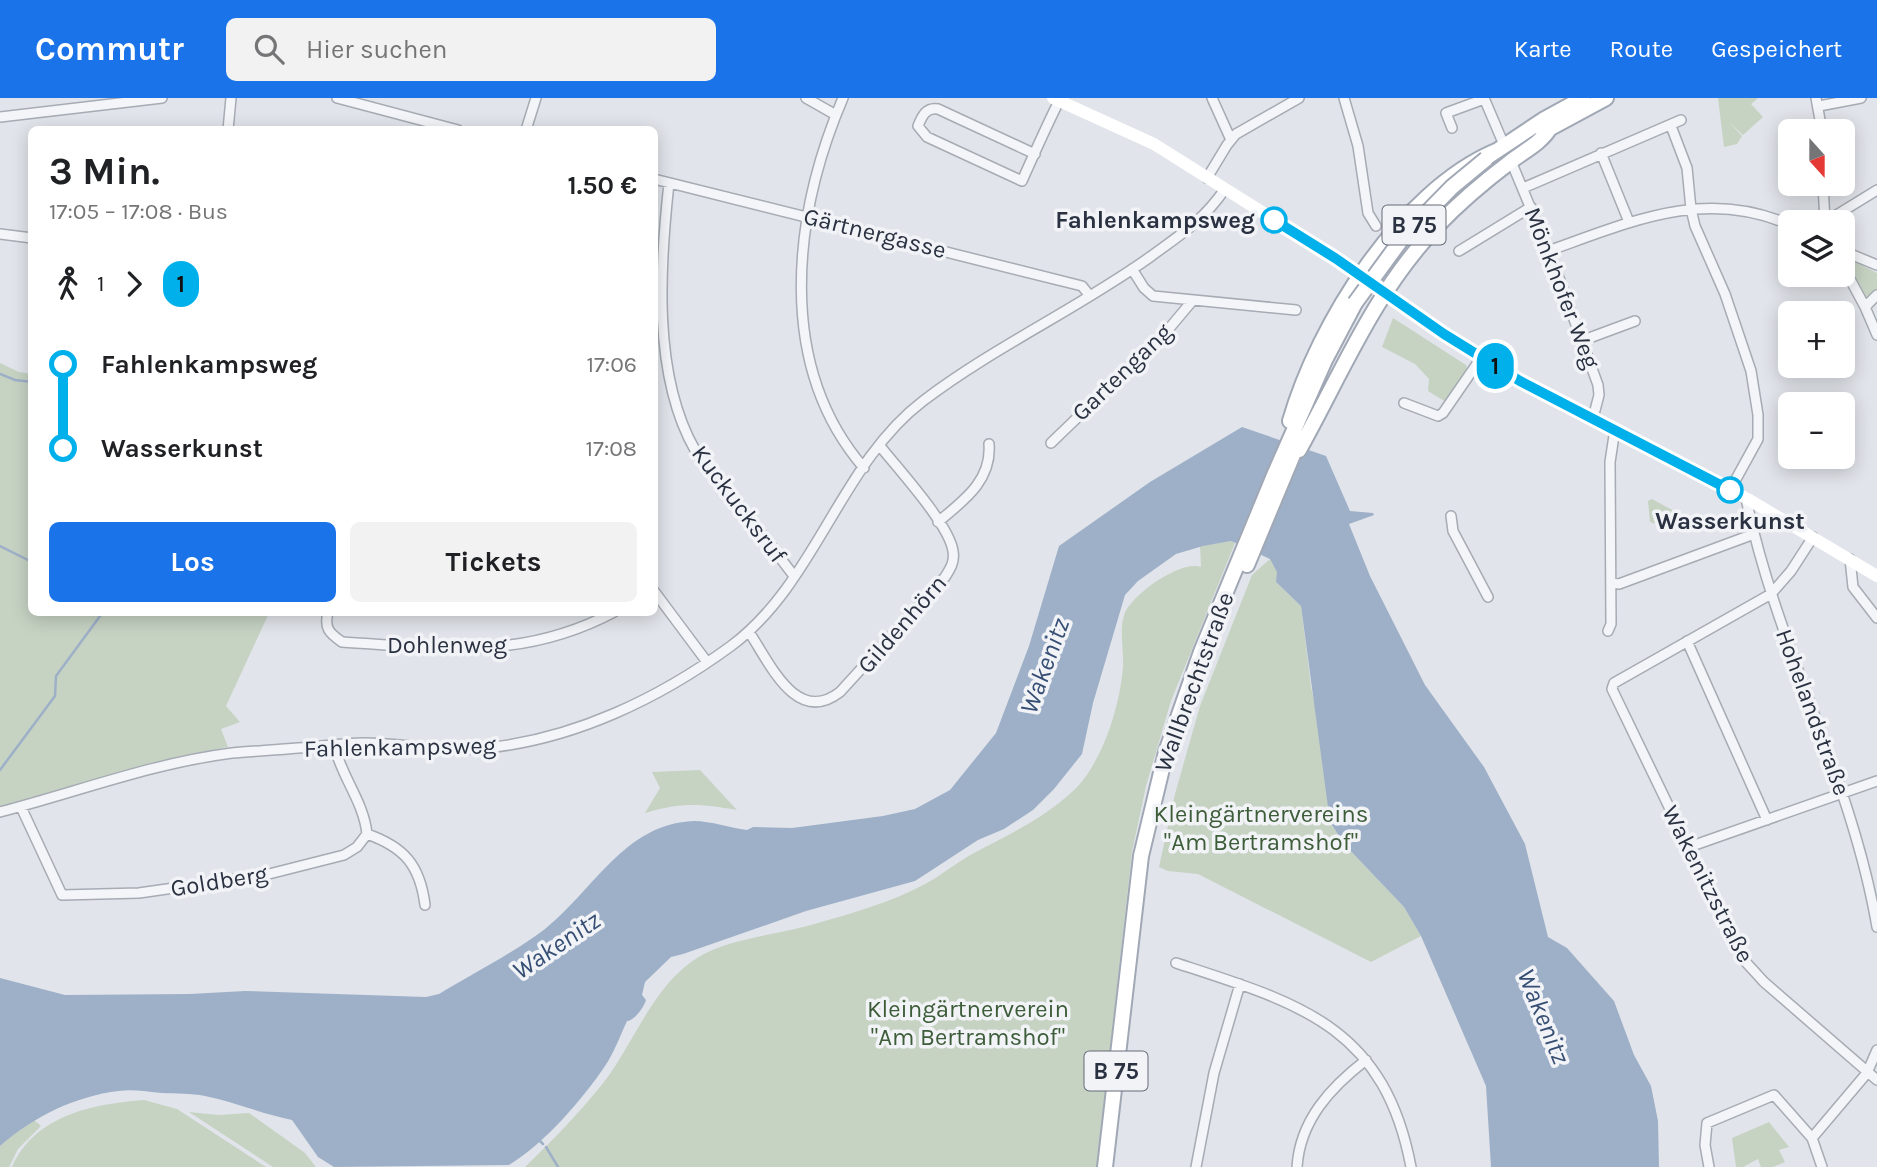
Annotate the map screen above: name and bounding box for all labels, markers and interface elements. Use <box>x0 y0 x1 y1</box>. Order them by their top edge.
search box <box>226 18 716 81</box>
text: Commutr <box>35 30 184 68</box>
icon: search <box>250 30 288 68</box>
text: Hier suchen <box>306 34 448 65</box>
text: Karte <box>1514 35 1572 63</box>
text: Route <box>1610 35 1673 63</box>
text: Gespeichert <box>1711 35 1842 63</box>
north arrow <box>1778 119 1855 196</box>
map controls <box>1778 119 1855 469</box>
text: 3 Min. <box>49 149 160 194</box>
text: 1.50 € <box>568 170 637 201</box>
text: 17:05 – 17:08 · Bus <box>49 198 228 225</box>
street label: Gärtnergasse <box>801 202 949 264</box>
street label: Mönkhofer Weg <box>1518 203 1606 373</box>
place label: Fahlenkampsweg <box>1055 206 1255 234</box>
road number: B 75 <box>1382 206 1446 244</box>
marker: Fahlenkampsweg <box>1261 207 1287 233</box>
button: layers <box>1778 210 1855 287</box>
icon: walk <box>49 265 87 303</box>
icon: forward <box>115 265 153 303</box>
text: 1 <box>97 270 105 297</box>
text: 1 <box>177 270 185 298</box>
button: + <box>1778 301 1855 378</box>
street label: Gartengang <box>1066 317 1178 427</box>
line badge: 1 <box>1472 343 1518 389</box>
text: Fahlenkampsweg <box>101 349 317 380</box>
text: 17:06 <box>586 351 637 378</box>
text: 1 <box>1491 352 1499 380</box>
button: − <box>1778 392 1855 469</box>
text: Wasserkunst <box>101 433 263 464</box>
text: 17:08 <box>586 435 637 462</box>
street label: Kuckucksruf <box>686 440 793 569</box>
marker: Wasserkunst <box>1717 477 1743 503</box>
place label: Wasserkunst <box>1655 507 1805 535</box>
button: Los <box>49 522 336 602</box>
button: Tickets <box>350 522 637 602</box>
street label: Gildenhörn <box>852 569 952 679</box>
street label: Wallbrechtstraße <box>1149 588 1239 776</box>
water label: Wakenitz <box>1013 613 1076 718</box>
street label: Hohelandstraße <box>1770 625 1856 799</box>
street label: Dohlenweg <box>387 631 508 659</box>
street label: Fahlenkampsweg <box>304 731 497 763</box>
park label: Kleingärtnervereins "Am Bertramshof" <box>1154 800 1368 856</box>
street label: Wakenitzstraße <box>1656 801 1760 967</box>
street label: Goldberg <box>168 859 270 902</box>
water label: Wakenitz <box>506 904 607 986</box>
water label: Wakenitz <box>1511 964 1577 1069</box>
park label: Kleingärtnerverein "Am Bertramshof" <box>867 995 1069 1051</box>
road number: B 75 <box>1084 1052 1148 1090</box>

